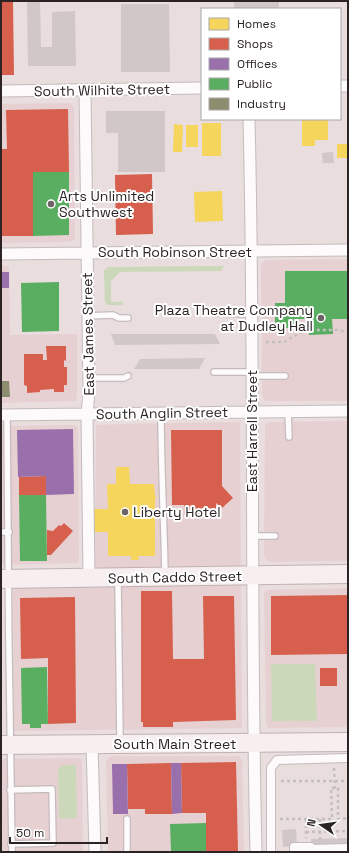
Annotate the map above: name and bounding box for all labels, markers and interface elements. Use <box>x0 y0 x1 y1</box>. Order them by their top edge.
legend <box>201 8 341 120</box>
text: Homes <box>237 16 276 32</box>
text: Shops <box>237 36 273 52</box>
text: Offices <box>237 56 277 72</box>
text: Public <box>237 76 272 92</box>
street label: South Wilhite Street <box>34 80 170 100</box>
text: Industry <box>237 96 286 112</box>
place label: Arts Unlimited Southwest <box>59 187 154 221</box>
marker: Arts Unlimited Southwest <box>46 199 56 209</box>
street label: South Robinson Street <box>98 243 252 261</box>
street label: East James Street <box>78 272 98 396</box>
place label: Plaza Theatre Company at Dudley Hall <box>155 301 313 335</box>
marker: Plaza Theatre Company at Dudley Hall <box>316 313 326 323</box>
street label: East Harrell Street <box>243 370 261 492</box>
street label: South Anglin Street <box>96 403 228 423</box>
place label: Liberty Hotel <box>133 503 221 521</box>
marker: Liberty Hotel <box>120 507 130 517</box>
street label: South Caddo Street <box>108 567 242 587</box>
street label: South Main Street <box>114 735 236 753</box>
north arrow <box>301 805 341 845</box>
text: N <box>304 818 319 828</box>
scale bar <box>10 819 107 845</box>
text: 50 m <box>16 825 44 841</box>

